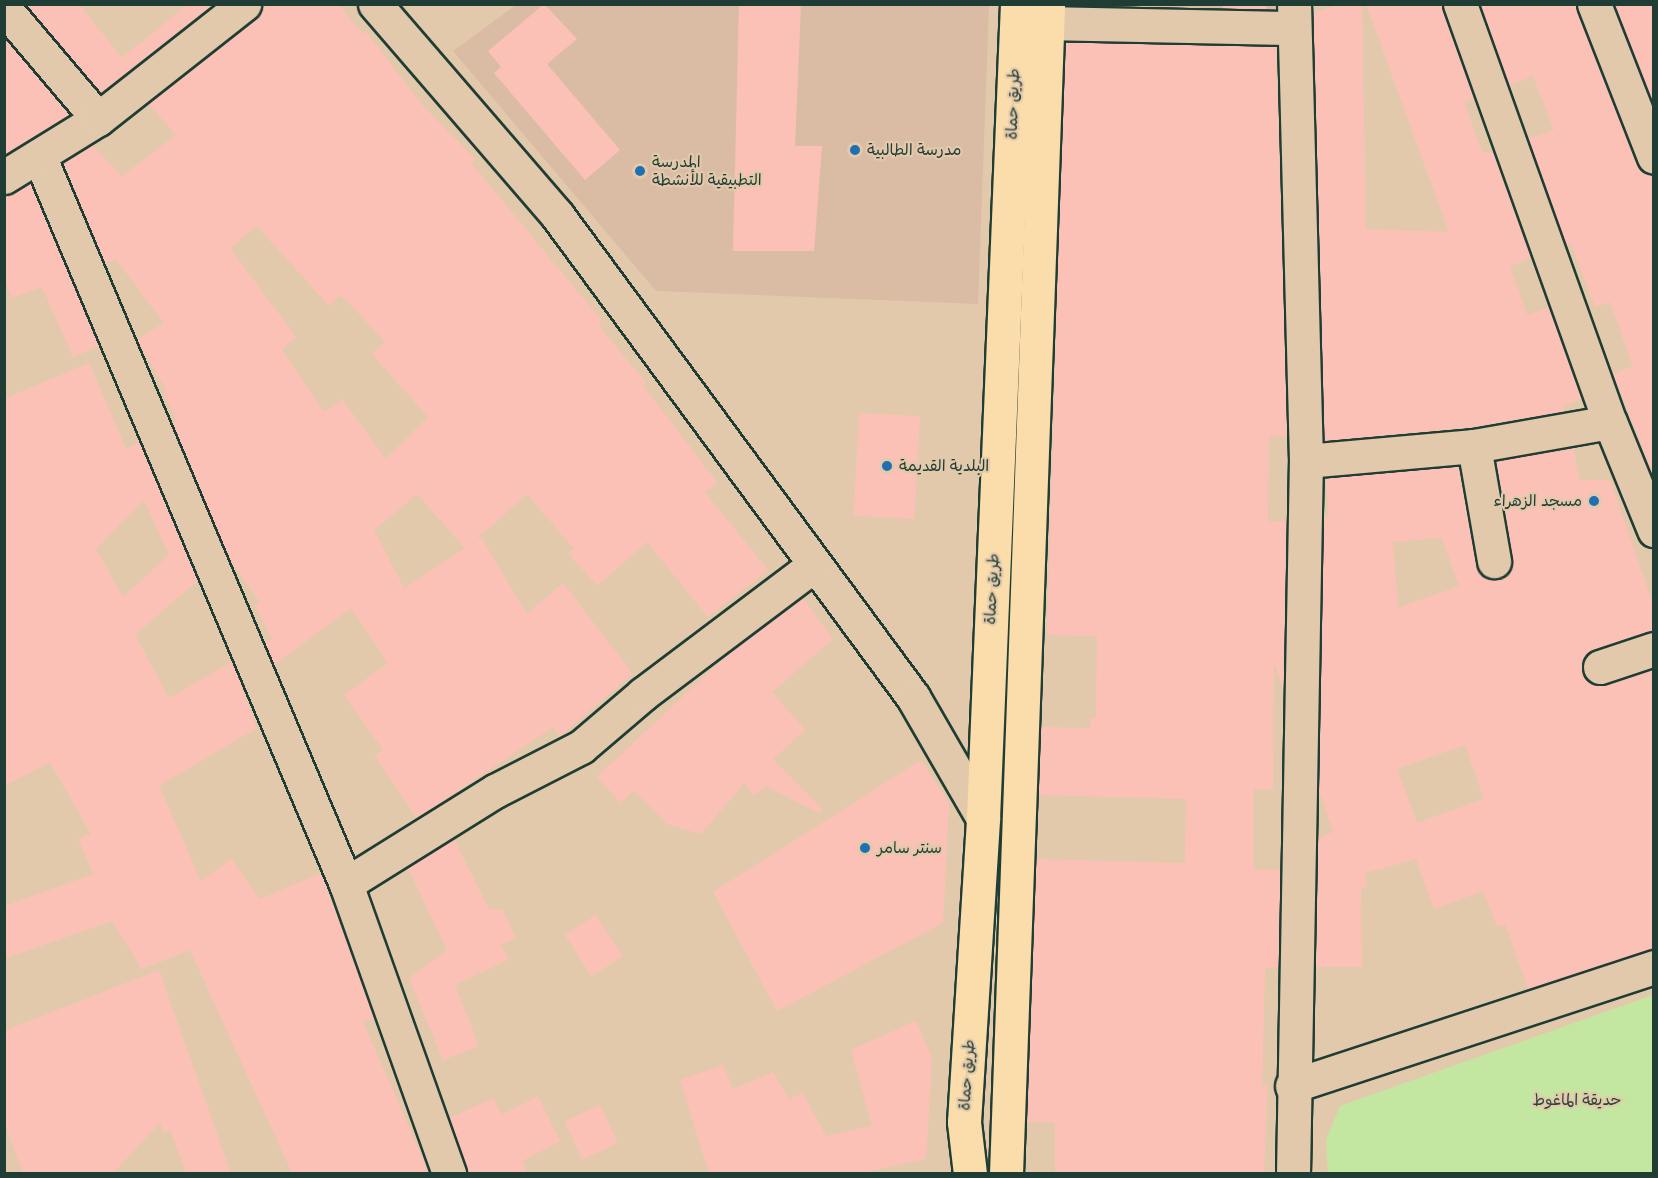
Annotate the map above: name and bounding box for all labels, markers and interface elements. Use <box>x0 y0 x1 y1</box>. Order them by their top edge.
street label: طريق حماة <box>1002 68 1024 140</box>
place label: مدرسة الطالبية <box>867 140 961 160</box>
marker: مدرسة الطالبية <box>848 143 862 157</box>
place label: المدرسة التطبيقية للأنشطة <box>652 152 762 190</box>
marker: المدرسة التطبيقية للأنشطة <box>633 164 647 178</box>
place label: البلدية القديمة <box>899 456 989 476</box>
marker: البلدية القديمة <box>880 459 894 473</box>
place label: مسجد الزهراء <box>1493 491 1582 511</box>
marker: مسجد الزهراء <box>1587 494 1601 508</box>
street label: طريق حماة <box>981 553 1003 625</box>
place label: سنتر سامر <box>877 838 942 858</box>
marker: سنتر سامر <box>858 841 872 855</box>
street label: طريق حماة <box>955 1039 979 1111</box>
park label: حديقة الماغوط <box>1533 1090 1621 1110</box>

